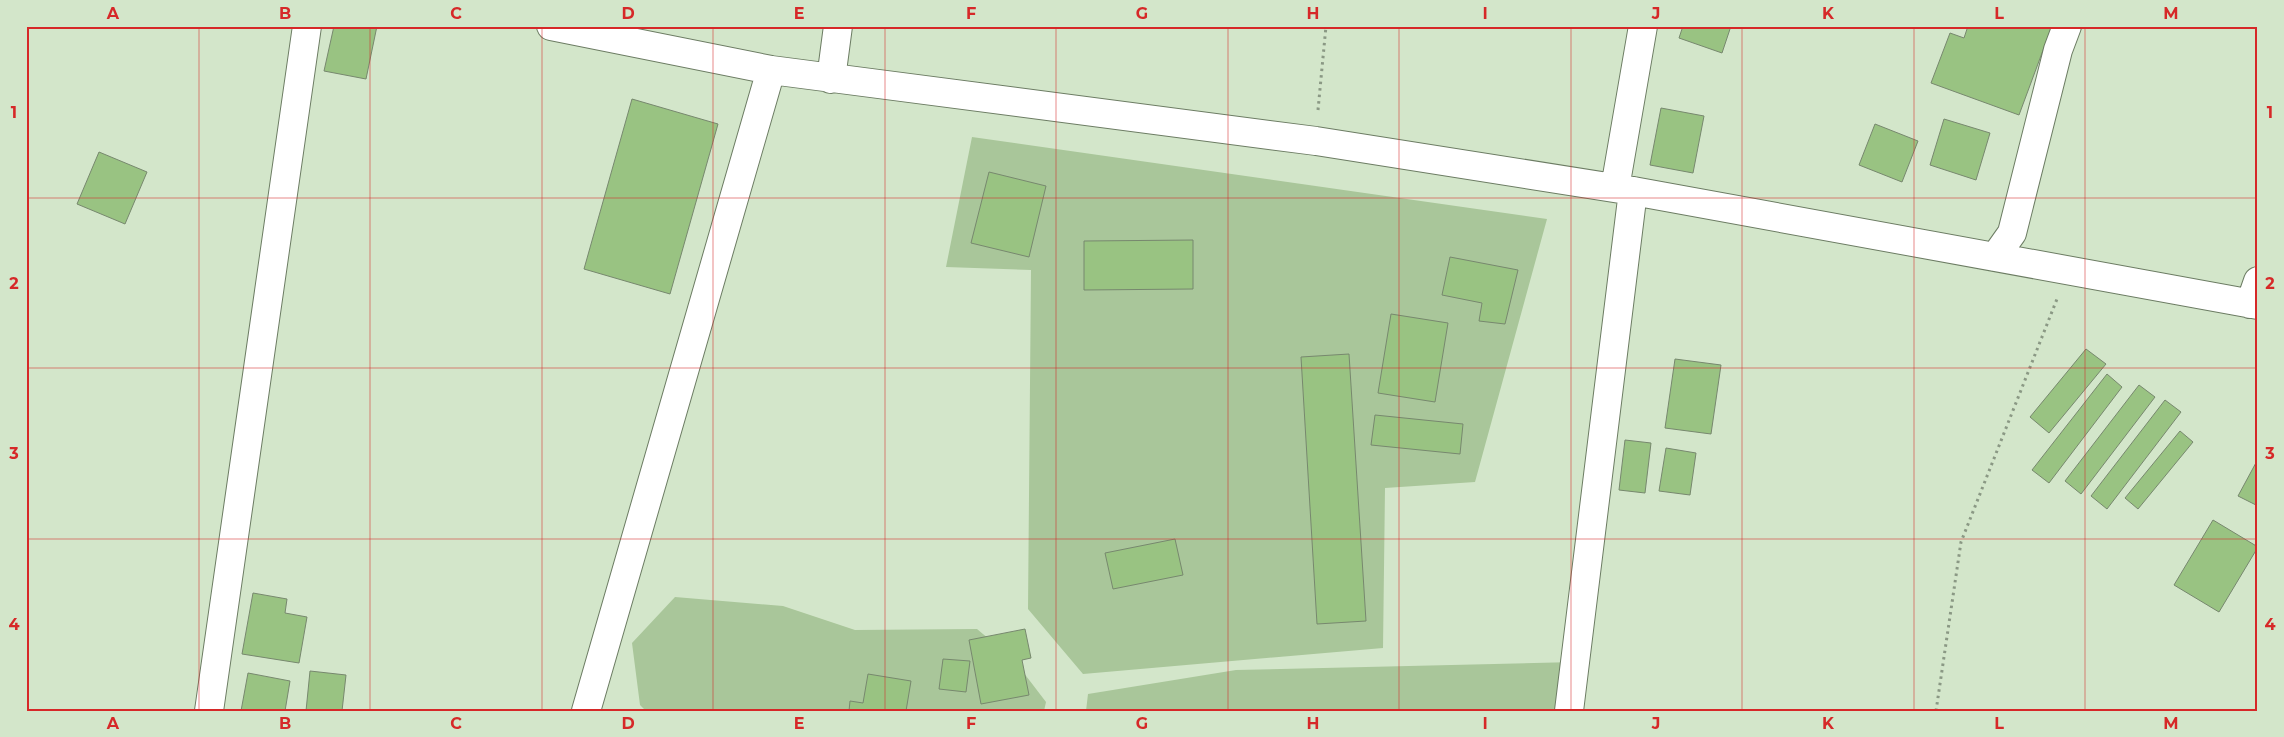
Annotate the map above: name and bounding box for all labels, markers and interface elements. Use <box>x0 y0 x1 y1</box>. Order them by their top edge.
text: A <box>106 4 120 23</box>
text: B <box>279 4 291 23</box>
text: C <box>450 4 462 23</box>
text: D <box>621 4 635 23</box>
text: E <box>794 4 804 23</box>
text: F <box>966 4 976 23</box>
text: G <box>1136 4 1148 23</box>
text: H <box>1307 4 1319 23</box>
text: I <box>1482 4 1488 23</box>
text: J <box>1651 4 1660 23</box>
text: K <box>1822 4 1835 23</box>
text: L <box>1994 4 2004 23</box>
text: M <box>2163 4 2179 23</box>
text: 1 <box>11 103 17 122</box>
text: 1 <box>2267 103 2273 122</box>
text: 2 <box>9 274 19 293</box>
text: 2 <box>2265 274 2275 293</box>
text: 3 <box>8 444 19 463</box>
text: 3 <box>2264 444 2275 463</box>
text: 4 <box>8 615 20 634</box>
text: 4 <box>2264 615 2276 634</box>
text: A <box>106 714 120 733</box>
text: B <box>279 714 291 733</box>
text: C <box>450 714 462 733</box>
text: D <box>621 714 635 733</box>
text: E <box>794 714 804 733</box>
text: F <box>966 714 976 733</box>
text: G <box>1136 714 1148 733</box>
text: H <box>1307 714 1319 733</box>
text: I <box>1482 714 1488 733</box>
text: J <box>1651 714 1660 733</box>
text: K <box>1822 714 1835 733</box>
text: L <box>1994 714 2004 733</box>
text: M <box>2163 714 2179 733</box>

